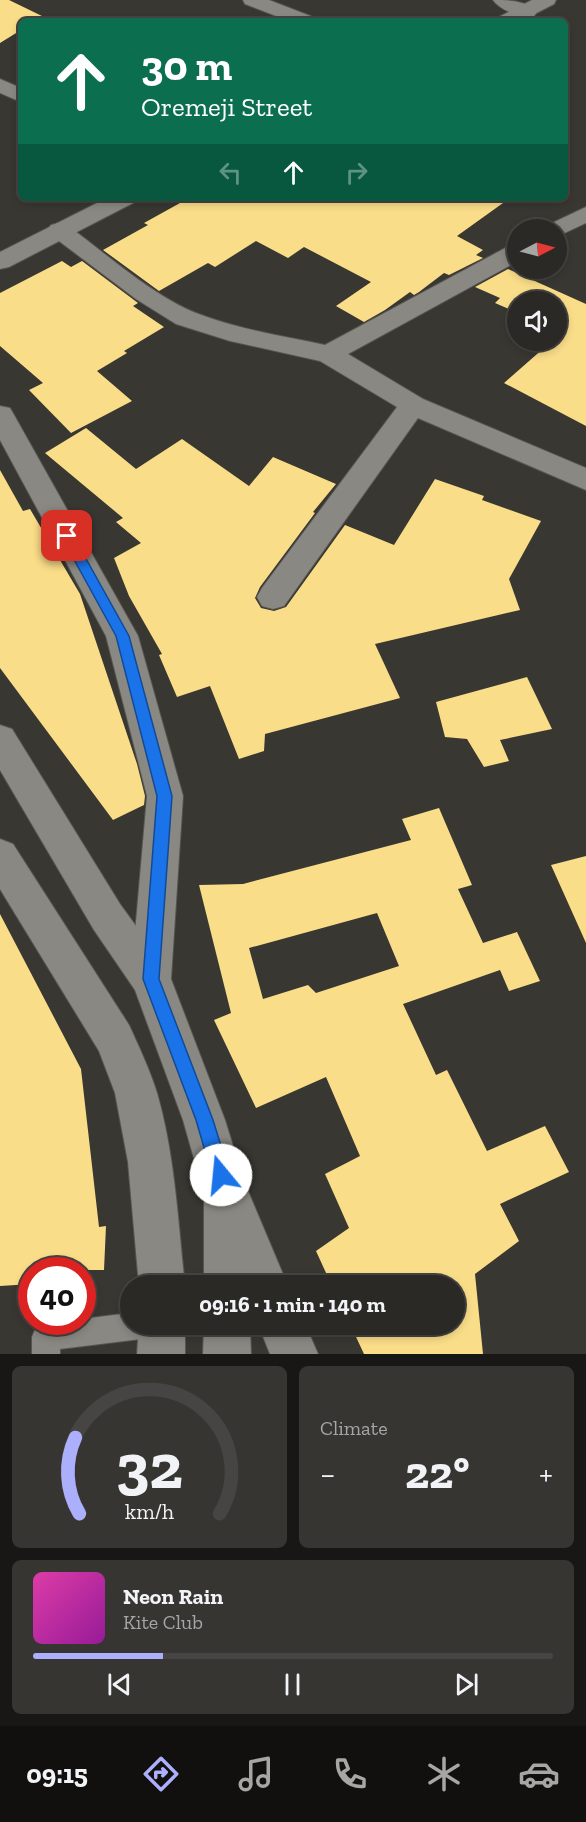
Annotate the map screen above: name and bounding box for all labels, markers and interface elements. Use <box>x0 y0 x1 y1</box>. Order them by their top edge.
text: 30 m <box>141 40 232 91</box>
icon: ahead <box>42 42 120 120</box>
text: Oremeji Street <box>141 91 312 123</box>
icon: left <box>214 156 247 189</box>
icon: ahead <box>277 156 310 189</box>
icon: right <box>340 156 373 189</box>
north arrow <box>507 219 567 279</box>
map controls <box>507 219 567 351</box>
button: sound <box>507 291 567 351</box>
pin <box>41 510 92 561</box>
icon: arrive <box>50 519 83 552</box>
position arrow <box>189 1143 253 1207</box>
speed limit sign: 40 <box>18 1257 96 1335</box>
text: 09:16 · 1 min · 140 m <box>199 1291 386 1318</box>
text: Climate <box>320 1416 388 1440</box>
text: 32 <box>116 1429 183 1504</box>
text: 22° <box>405 1446 470 1500</box>
text: − <box>320 1454 335 1493</box>
text: + <box>539 1454 553 1493</box>
text: km/h <box>125 1499 174 1524</box>
text: Neon Rain <box>123 1583 223 1610</box>
text: Kite Club <box>123 1610 203 1634</box>
icon: previous <box>103 1668 136 1701</box>
icon: pause <box>276 1668 309 1701</box>
icon: next <box>450 1668 483 1701</box>
icon: directions <box>140 1753 182 1795</box>
icon: music <box>235 1753 277 1795</box>
icon: phone <box>329 1753 371 1795</box>
icon: climate <box>423 1753 465 1795</box>
icon: car <box>518 1753 560 1795</box>
text: 09:15 <box>26 1758 88 1790</box>

